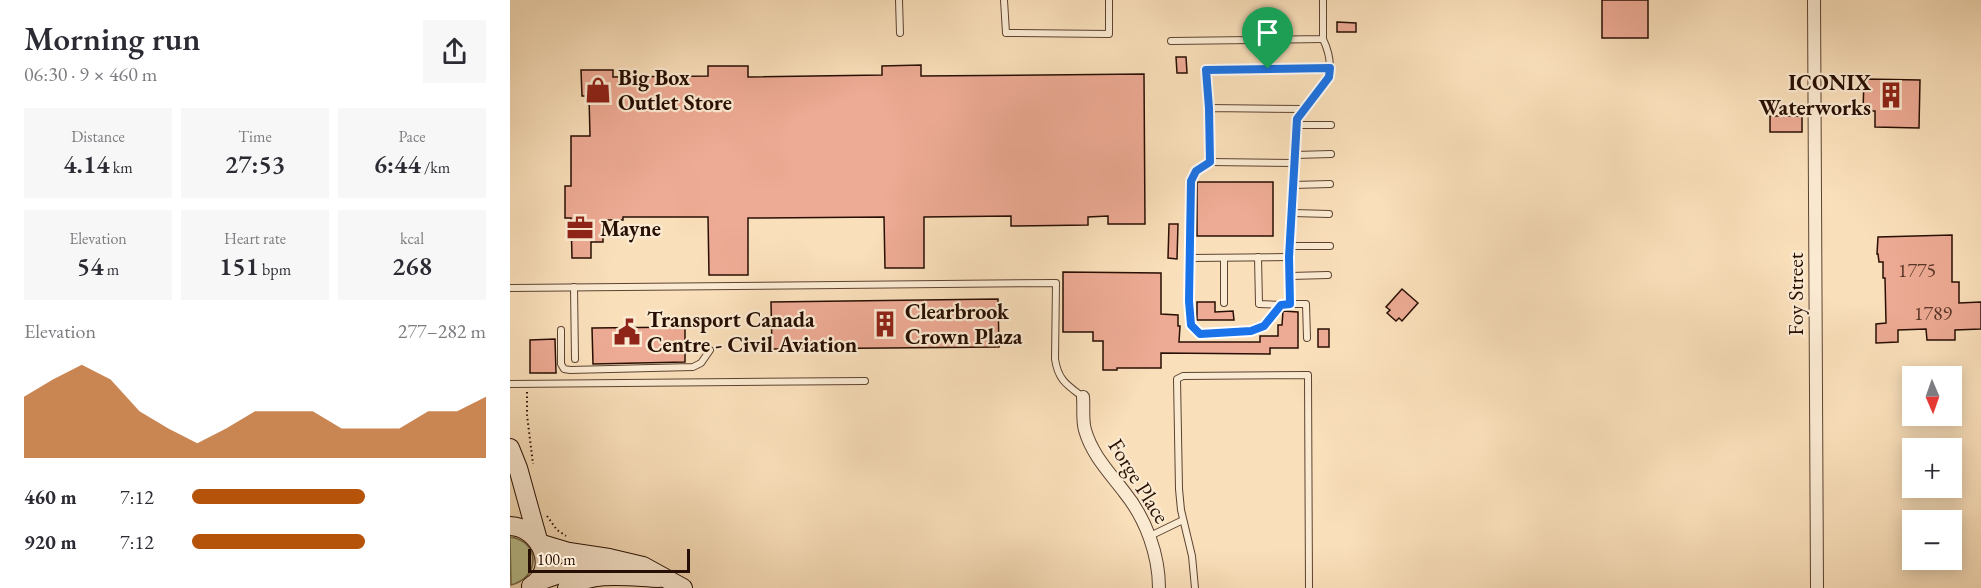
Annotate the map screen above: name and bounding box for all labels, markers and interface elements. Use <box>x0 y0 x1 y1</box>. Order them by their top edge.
pin <box>1242 7 1293 69</box>
icon: arrive <box>1251 16 1284 49</box>
text: Morning run <box>24 17 201 60</box>
button: share <box>423 20 486 83</box>
text: 06:30 · 9 × 460 m <box>24 61 157 87</box>
place label: Big Box Outlet Store <box>618 63 732 117</box>
place label: ICONIX Waterworks <box>1758 68 1871 122</box>
shop icon: Big Box Outlet Store <box>583 75 613 105</box>
building icon: ICONIX Waterworks <box>1876 80 1906 110</box>
text: Distance <box>71 126 125 147</box>
text: Time <box>238 126 272 147</box>
text: Pace <box>399 126 425 147</box>
text: 4.14 <box>63 147 110 181</box>
text: 27:53 <box>225 147 285 181</box>
text: 6:44 <box>374 147 421 181</box>
text: km <box>110 157 133 178</box>
text: /km <box>421 157 450 178</box>
office icon: Mayne <box>565 213 595 243</box>
place label: Mayne <box>600 214 661 243</box>
text: Elevation <box>69 228 127 249</box>
text: Heart rate <box>224 228 286 249</box>
text: kcal <box>400 228 424 249</box>
text: 54 <box>77 249 104 283</box>
text: 151 <box>219 249 259 283</box>
text: 268 <box>392 249 432 283</box>
street label: Foy Street <box>1781 252 1810 336</box>
house number: 1775 <box>1898 257 1936 283</box>
text: m <box>104 259 119 280</box>
text: bpm <box>259 259 291 280</box>
place label: Clearbrook Crown Plaza <box>905 297 1023 351</box>
house number: 1789 <box>1914 300 1953 326</box>
place label: Transport Canada Centre - Civil Aviation <box>647 305 858 359</box>
building icon: Clearbrook Crown Plaza <box>870 309 900 339</box>
public building icon: Transport Canada Centre - Civil Aviation <box>612 317 642 347</box>
text: Elevation <box>24 318 96 344</box>
text: 277–282 m <box>398 318 486 344</box>
north arrow <box>1902 366 1962 426</box>
map controls <box>1902 366 1962 570</box>
street label: Forge Place <box>1102 433 1177 529</box>
button: + <box>1902 438 1962 498</box>
text: 460 m <box>24 484 77 510</box>
text: 7:12 <box>120 484 154 510</box>
button: − <box>1902 510 1962 570</box>
text: 920 m <box>24 529 77 555</box>
text: 7:12 <box>120 529 154 555</box>
scale bar <box>528 546 690 574</box>
text: 100 m <box>537 549 576 570</box>

